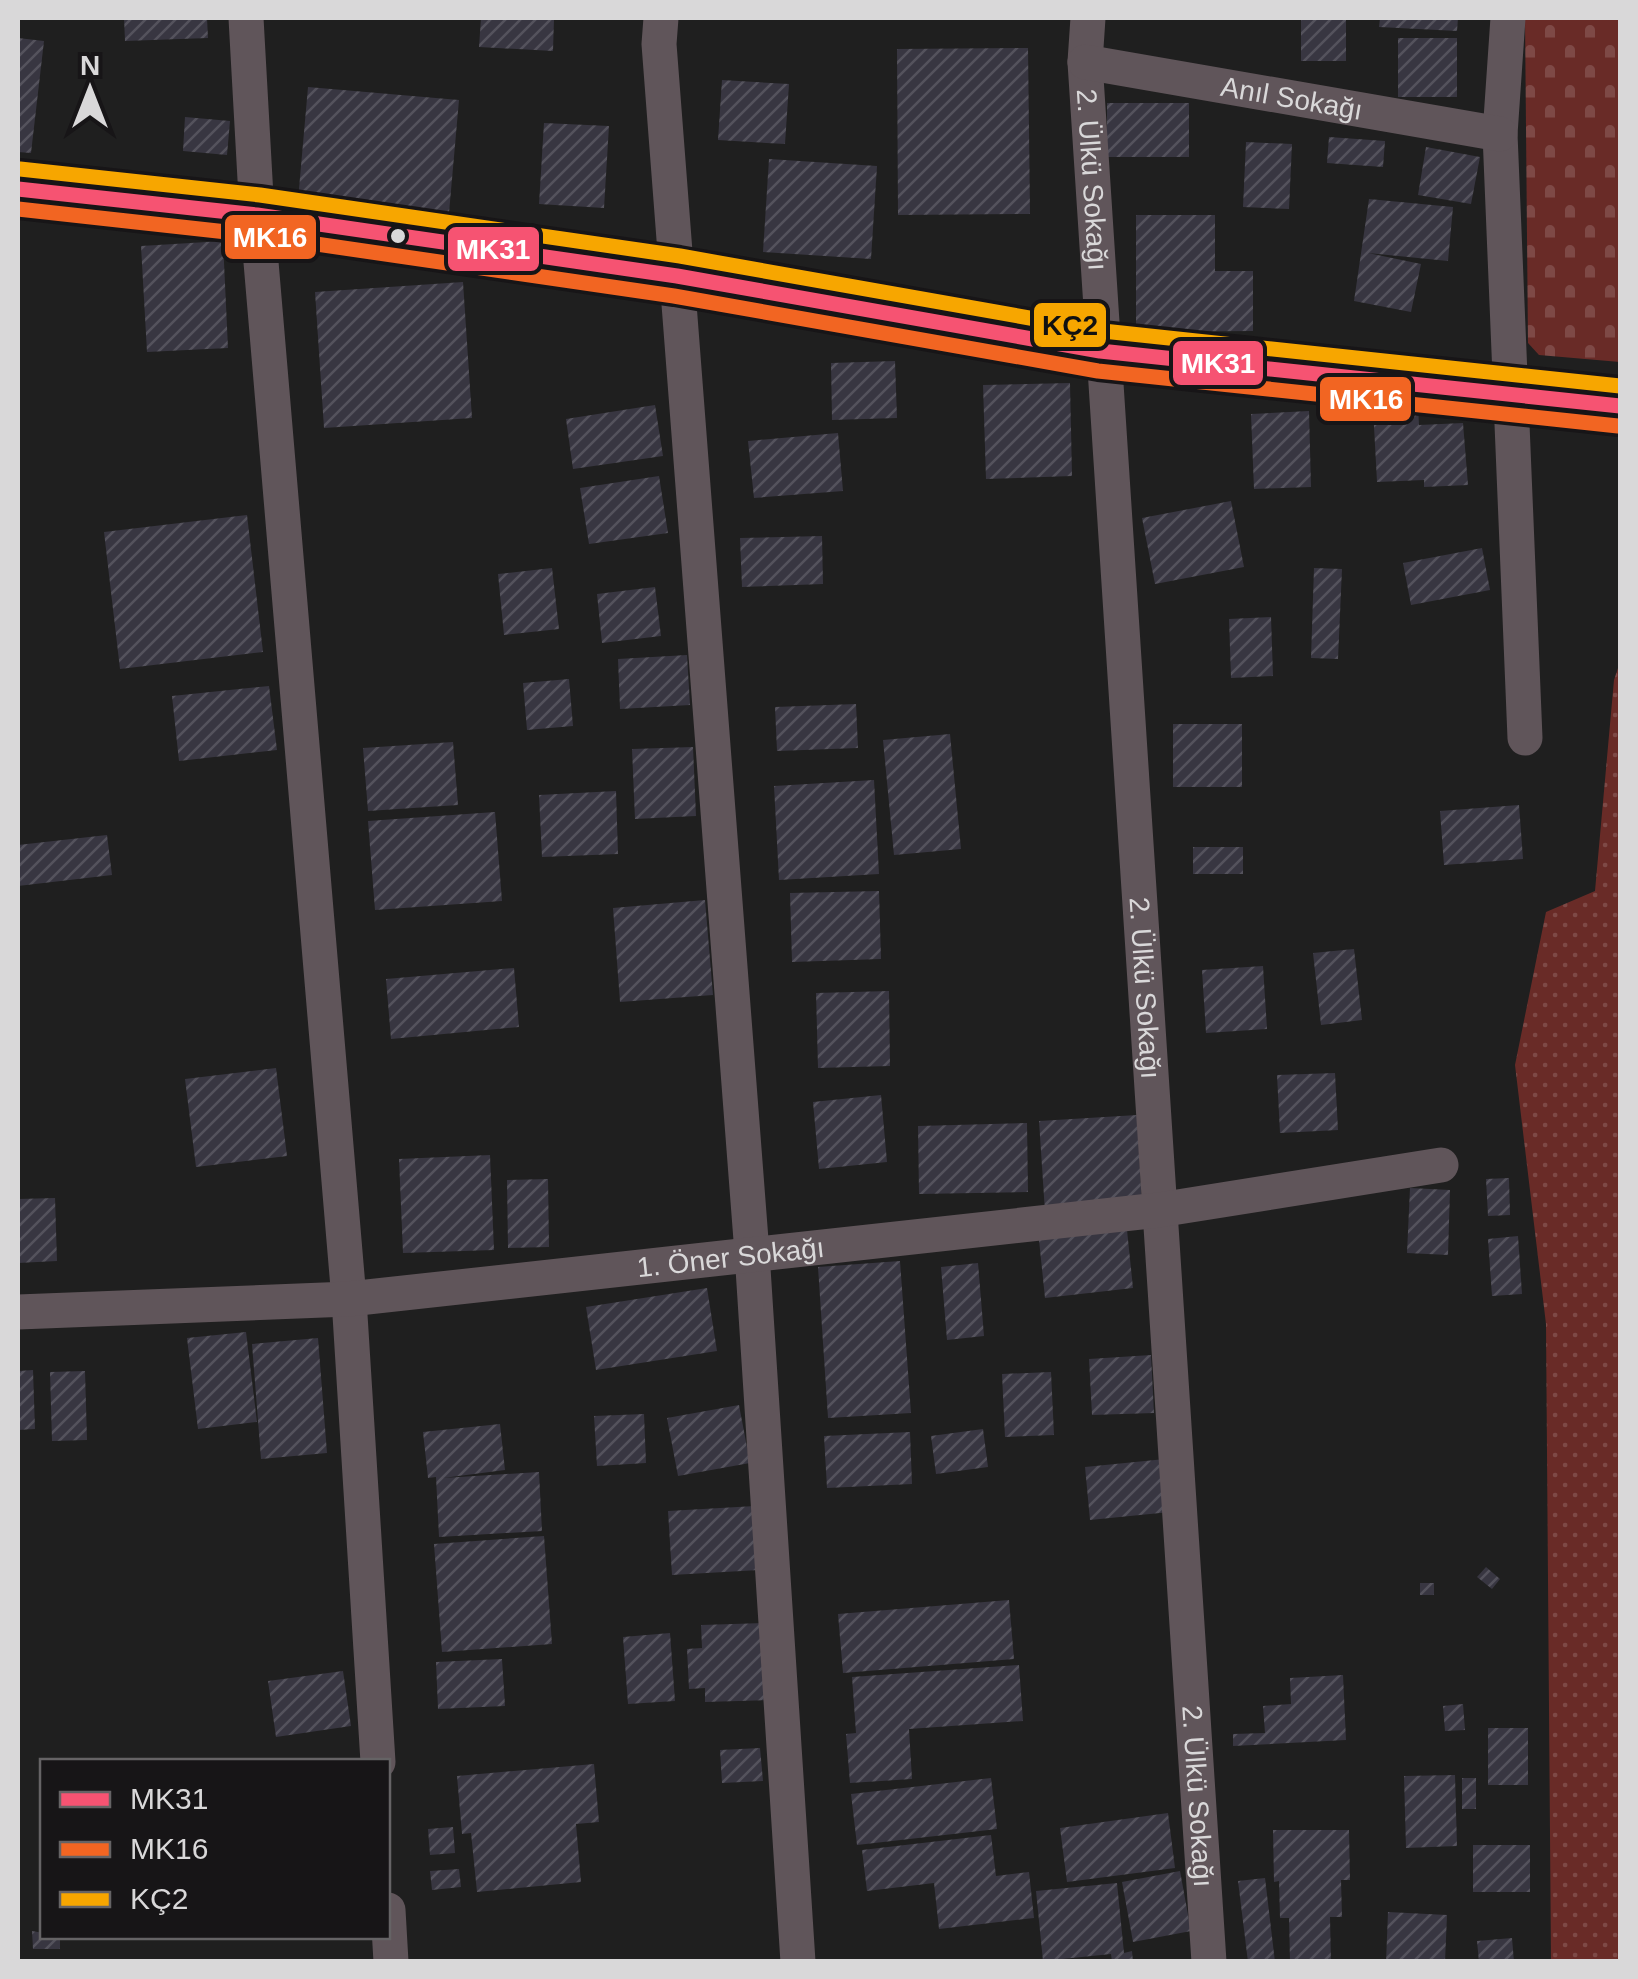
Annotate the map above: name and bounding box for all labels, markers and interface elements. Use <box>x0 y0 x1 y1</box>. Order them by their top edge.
north arrow <box>40 40 140 140</box>
text: N <box>80 50 100 81</box>
street label: Anıl Sokağı <box>1219 71 1365 126</box>
street label: 2. Ülkü Sokağı <box>1071 88 1114 272</box>
line badge: MK16 <box>223 213 318 261</box>
text: MK16 <box>233 222 307 253</box>
line badge: MK31 <box>446 225 541 273</box>
unlabelled marker <box>388 226 408 246</box>
text: MK31 <box>456 234 530 265</box>
line badge: KÇ2 <box>1032 301 1108 349</box>
text: KÇ2 <box>1042 310 1098 341</box>
line badge: MK31 <box>1171 339 1265 387</box>
text: MK31 <box>1181 348 1255 379</box>
line badge: MK16 <box>1318 375 1413 423</box>
text: MK16 <box>1329 384 1403 415</box>
street label: 2. Ülkü Sokağı <box>1124 896 1166 1080</box>
street label: 1. Öner Sokağı <box>635 1232 826 1283</box>
street label: 2. Ülkü Sokağı <box>1176 1704 1219 1888</box>
legend <box>40 1759 390 1939</box>
text: MK31 <box>130 1782 208 1815</box>
text: MK16 <box>130 1832 208 1865</box>
text: KÇ2 <box>130 1882 188 1915</box>

